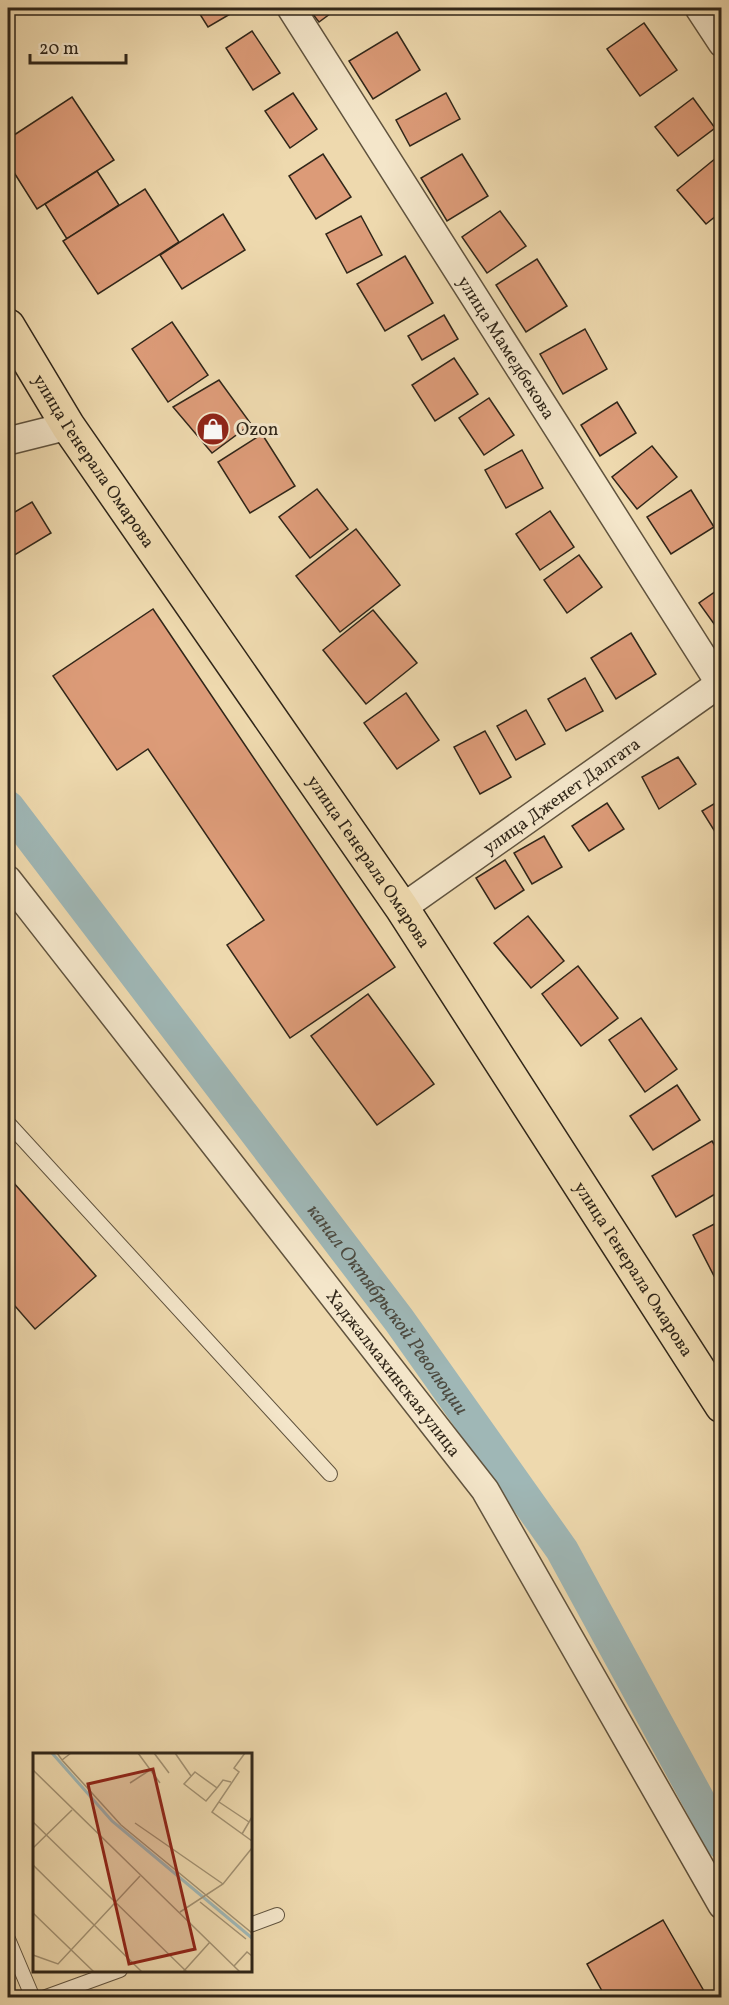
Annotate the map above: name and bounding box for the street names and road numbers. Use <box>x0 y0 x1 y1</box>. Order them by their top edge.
street label: улица Мамедбекова <box>450 272 560 425</box>
street label: улица Генерала Омарова <box>26 370 160 554</box>
street label: улица Дженет Далгата <box>478 732 646 861</box>
street label: улица Генерала Омарова <box>300 771 436 954</box>
street label: улица Генерала Омарова <box>567 1177 698 1362</box>
street label: Хаджалмахинская улица <box>319 1285 466 1463</box>

